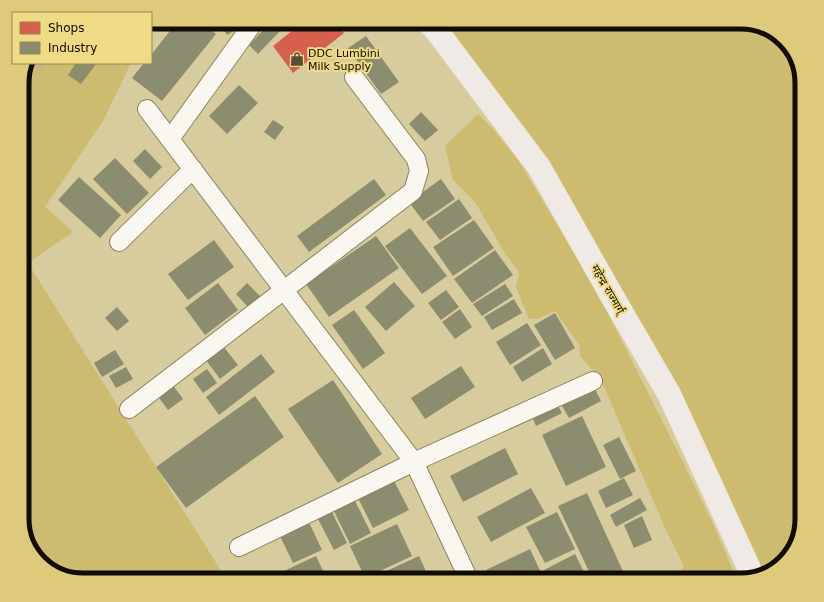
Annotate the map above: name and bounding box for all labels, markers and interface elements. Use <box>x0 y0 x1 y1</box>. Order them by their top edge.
legend <box>12 12 152 64</box>
text: Shops <box>48 21 84 35</box>
text: Industry <box>48 41 97 55</box>
place label: DDC Lumbini Milk Supply <box>308 47 380 73</box>
shop icon: DDC Lumbini Milk Supply <box>289 51 305 67</box>
street label: महेन्द्र राज्मार्ग् <box>588 262 628 318</box>

